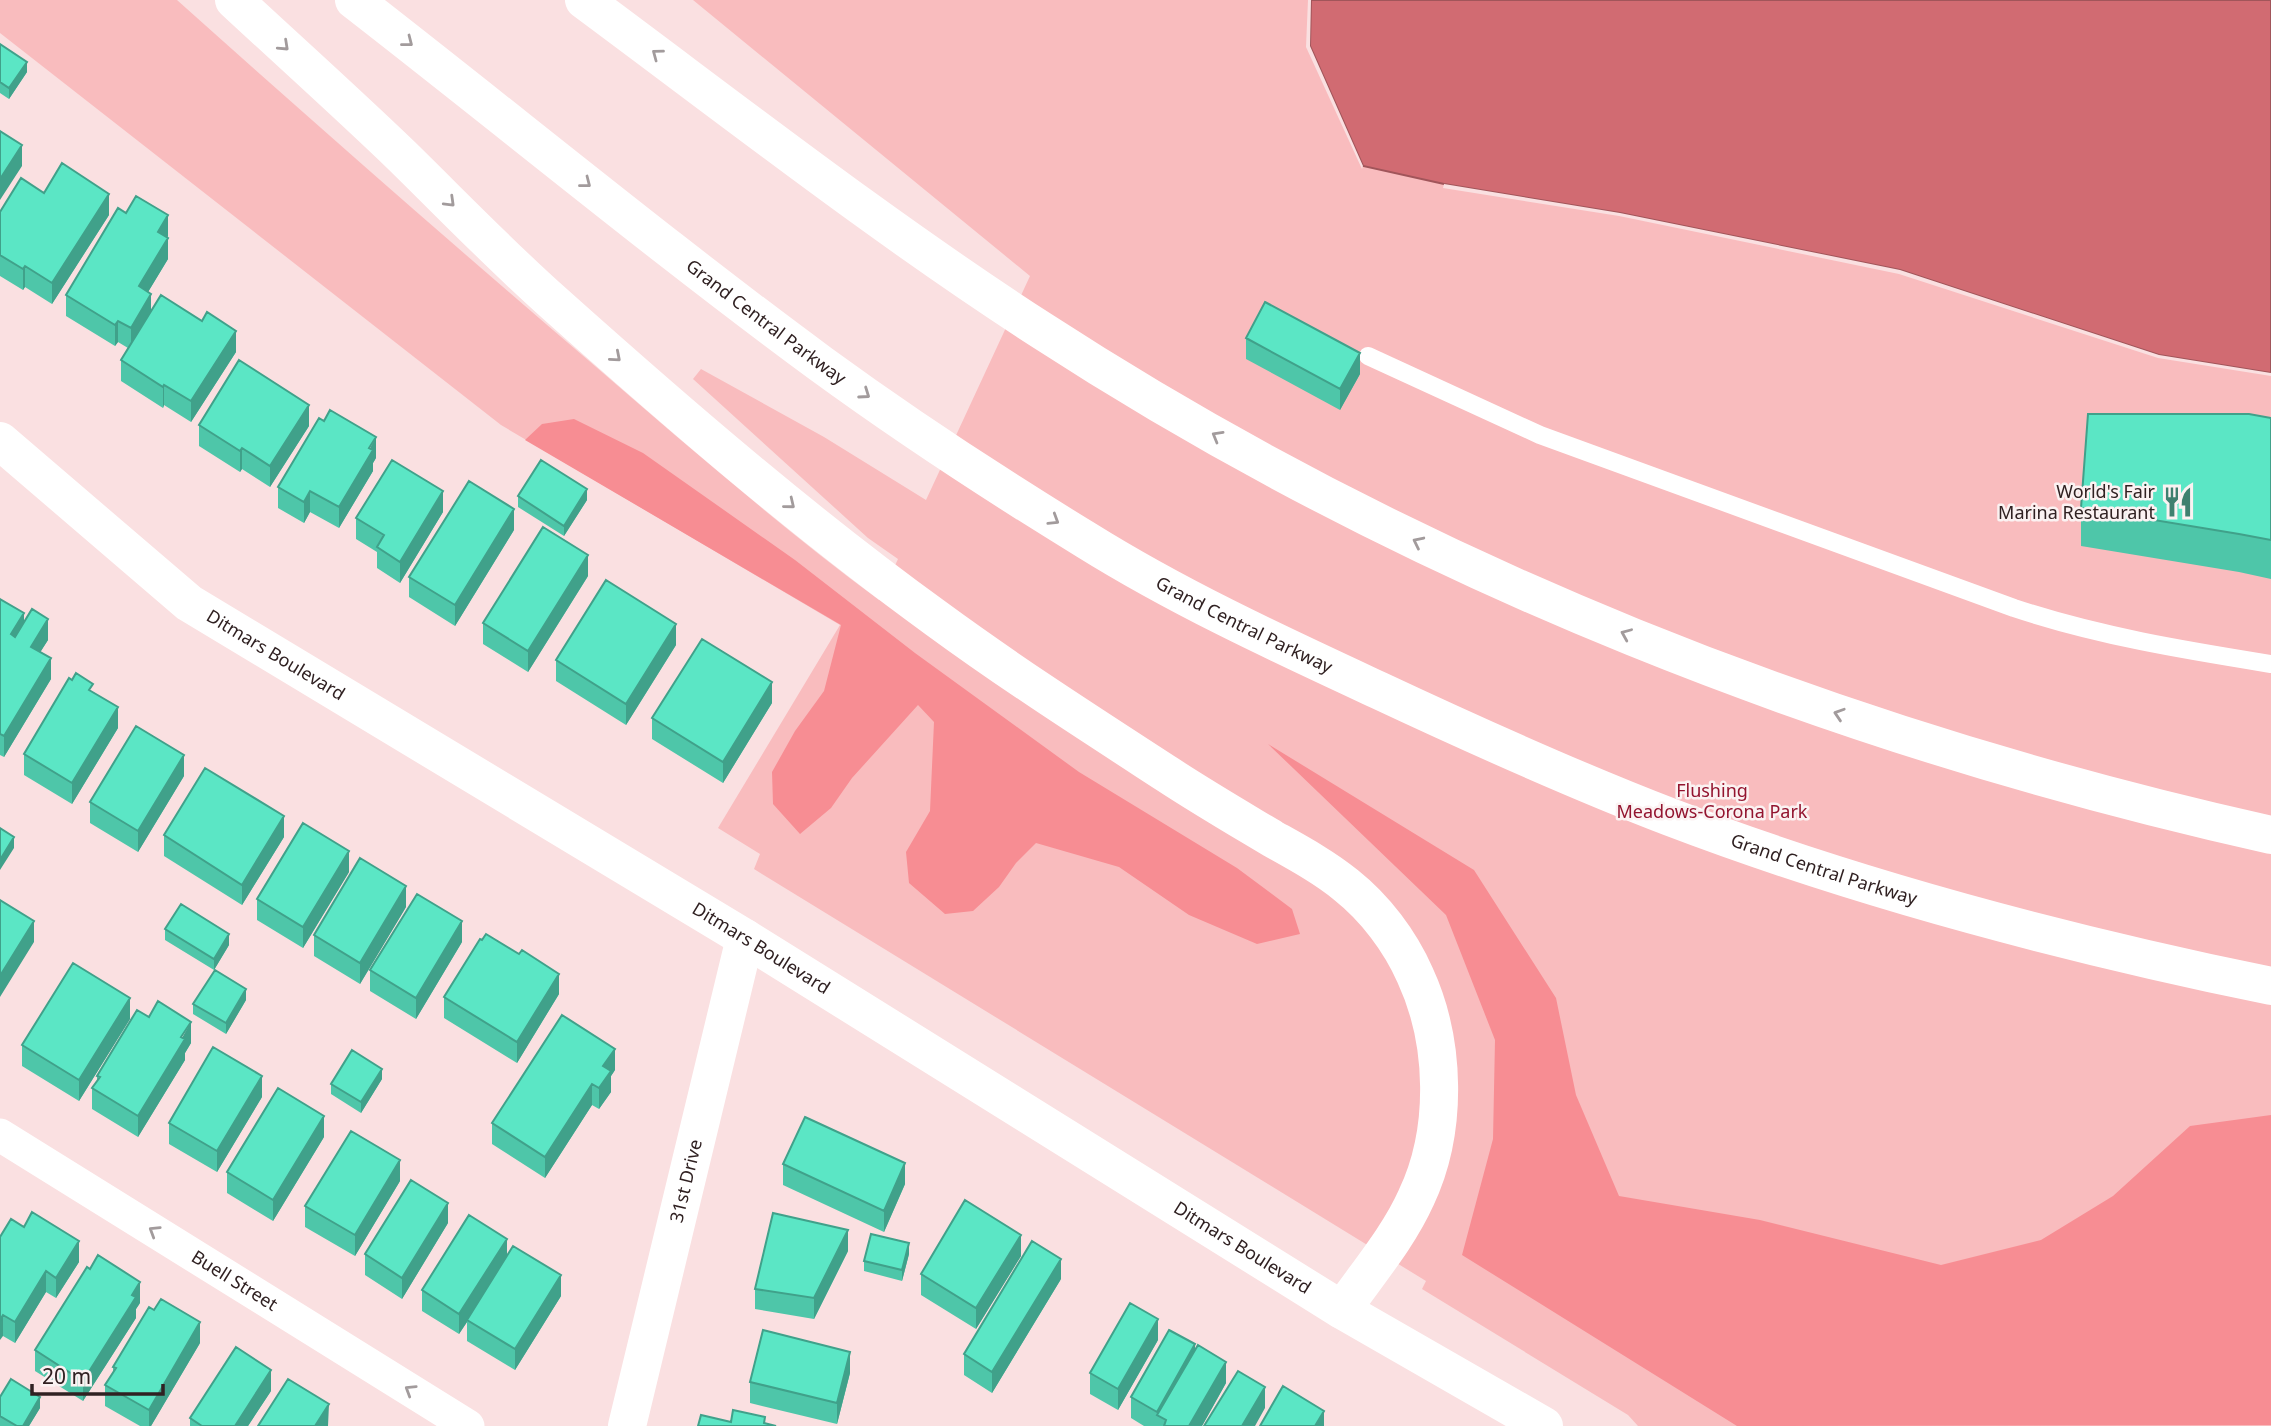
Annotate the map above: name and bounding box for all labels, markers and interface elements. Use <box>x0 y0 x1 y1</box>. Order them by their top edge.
one-way arrow <box>400 33 412 46</box>
one-way arrow <box>276 38 289 51</box>
one-way arrow <box>653 50 665 63</box>
one-way arrow <box>578 175 590 188</box>
one-way arrow <box>441 194 454 207</box>
street label: Grand Central Parkway <box>682 253 852 390</box>
one-way arrow <box>608 349 621 361</box>
one-way arrow <box>857 386 870 398</box>
one-way arrow <box>1211 431 1224 444</box>
place label: World's Fair Marina Restaurant <box>1998 479 2156 524</box>
restaurant icon: World's Fair Marina Restaurant <box>2161 485 2195 519</box>
one-way arrow <box>782 496 795 508</box>
one-way arrow <box>1047 512 1060 525</box>
one-way arrow <box>1413 536 1425 550</box>
street label: Grand Central Parkway <box>1152 570 1337 679</box>
street label: Ditmars Boulevard <box>202 603 350 705</box>
one-way arrow <box>1621 628 1634 642</box>
one-way arrow <box>1834 708 1846 722</box>
park label: Flushing Meadows-Corona Park <box>1617 778 1808 823</box>
street label: Grand Central Parkway <box>1728 827 1921 910</box>
street label: Ditmars Boulevard <box>688 896 835 999</box>
street label: 31st Drive <box>664 1137 707 1225</box>
street label: Ditmars Boulevard <box>1170 1195 1316 1299</box>
one-way arrow <box>149 1227 162 1240</box>
street label: Buell Street <box>187 1244 283 1316</box>
scale bar <box>32 1352 163 1396</box>
text: 20 m <box>42 1362 91 1390</box>
one-way arrow <box>405 1385 418 1398</box>

